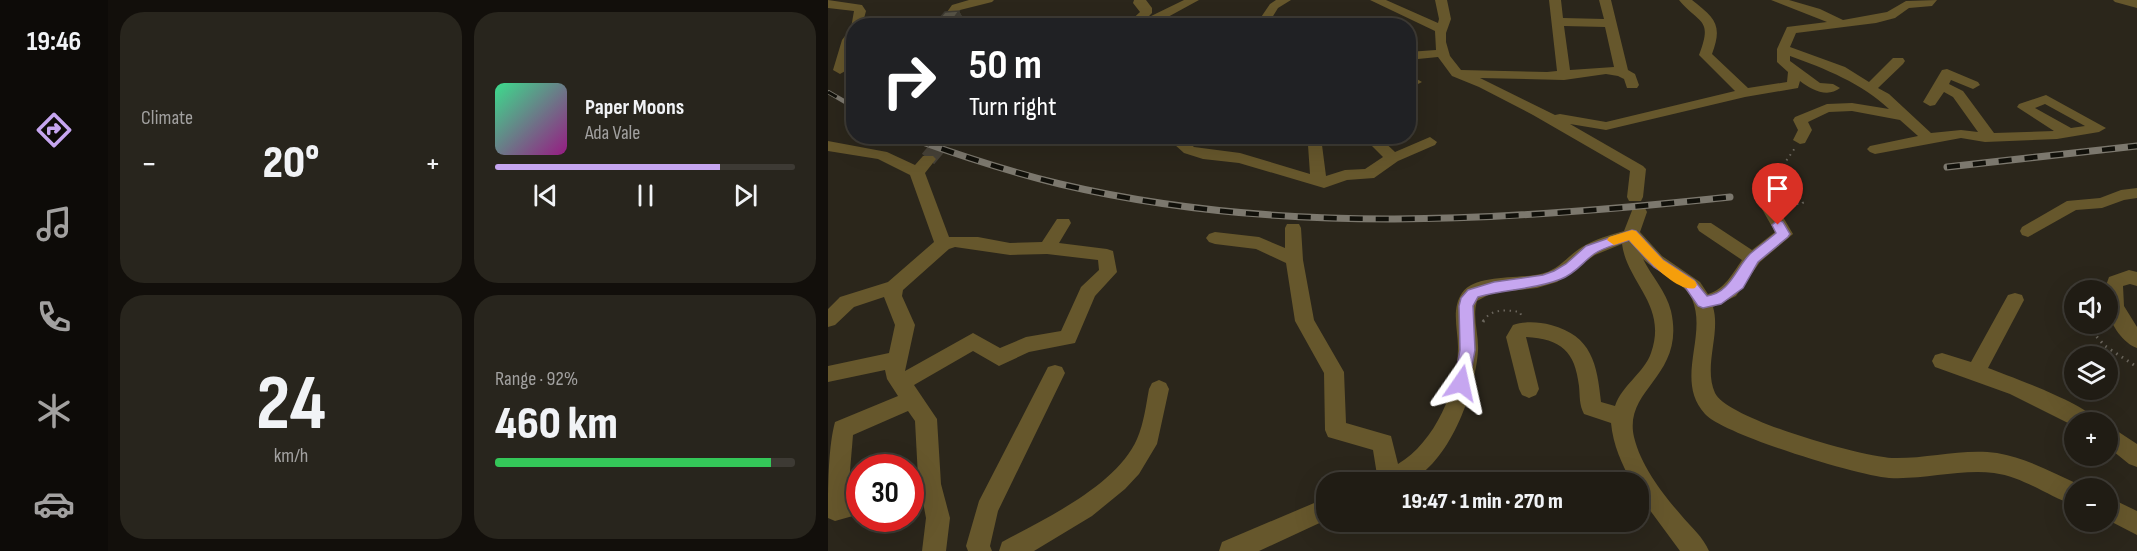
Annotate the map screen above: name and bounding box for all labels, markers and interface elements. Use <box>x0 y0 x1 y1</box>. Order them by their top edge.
text: 19:46 <box>27 26 81 58</box>
text: 50 m <box>969 40 1042 91</box>
icon: right <box>870 42 948 120</box>
text: Turn right <box>969 91 1056 123</box>
text: Paper Moons <box>585 94 684 121</box>
text: Climate <box>141 106 193 130</box>
icon: directions <box>33 109 75 151</box>
text: Ada Vale <box>585 121 640 145</box>
text: 20° <box>263 136 319 191</box>
text: − <box>141 144 157 184</box>
text: + <box>425 144 441 184</box>
pin <box>1752 163 1803 225</box>
icon: arrive <box>1761 172 1794 205</box>
icon: previous <box>529 179 562 212</box>
icon: pause <box>629 179 662 212</box>
icon: next <box>729 179 762 212</box>
icon: music <box>33 203 75 245</box>
map controls <box>2064 280 2118 532</box>
button: sound <box>2064 280 2118 334</box>
icon: phone <box>33 296 75 338</box>
button: layers <box>2064 346 2118 400</box>
position arrow <box>1429 351 1493 415</box>
text: 24 <box>256 358 326 451</box>
text: Range · 92% <box>495 367 578 391</box>
icon: climate <box>33 390 75 432</box>
text: 460 km <box>495 397 618 452</box>
button: + <box>2064 412 2118 466</box>
text: km/h <box>274 444 308 468</box>
speed limit sign: 30 <box>846 454 924 532</box>
button: − <box>2064 478 2118 532</box>
icon: car <box>33 483 75 525</box>
text: 19:47 · 1 min · 270 m <box>1402 488 1563 515</box>

